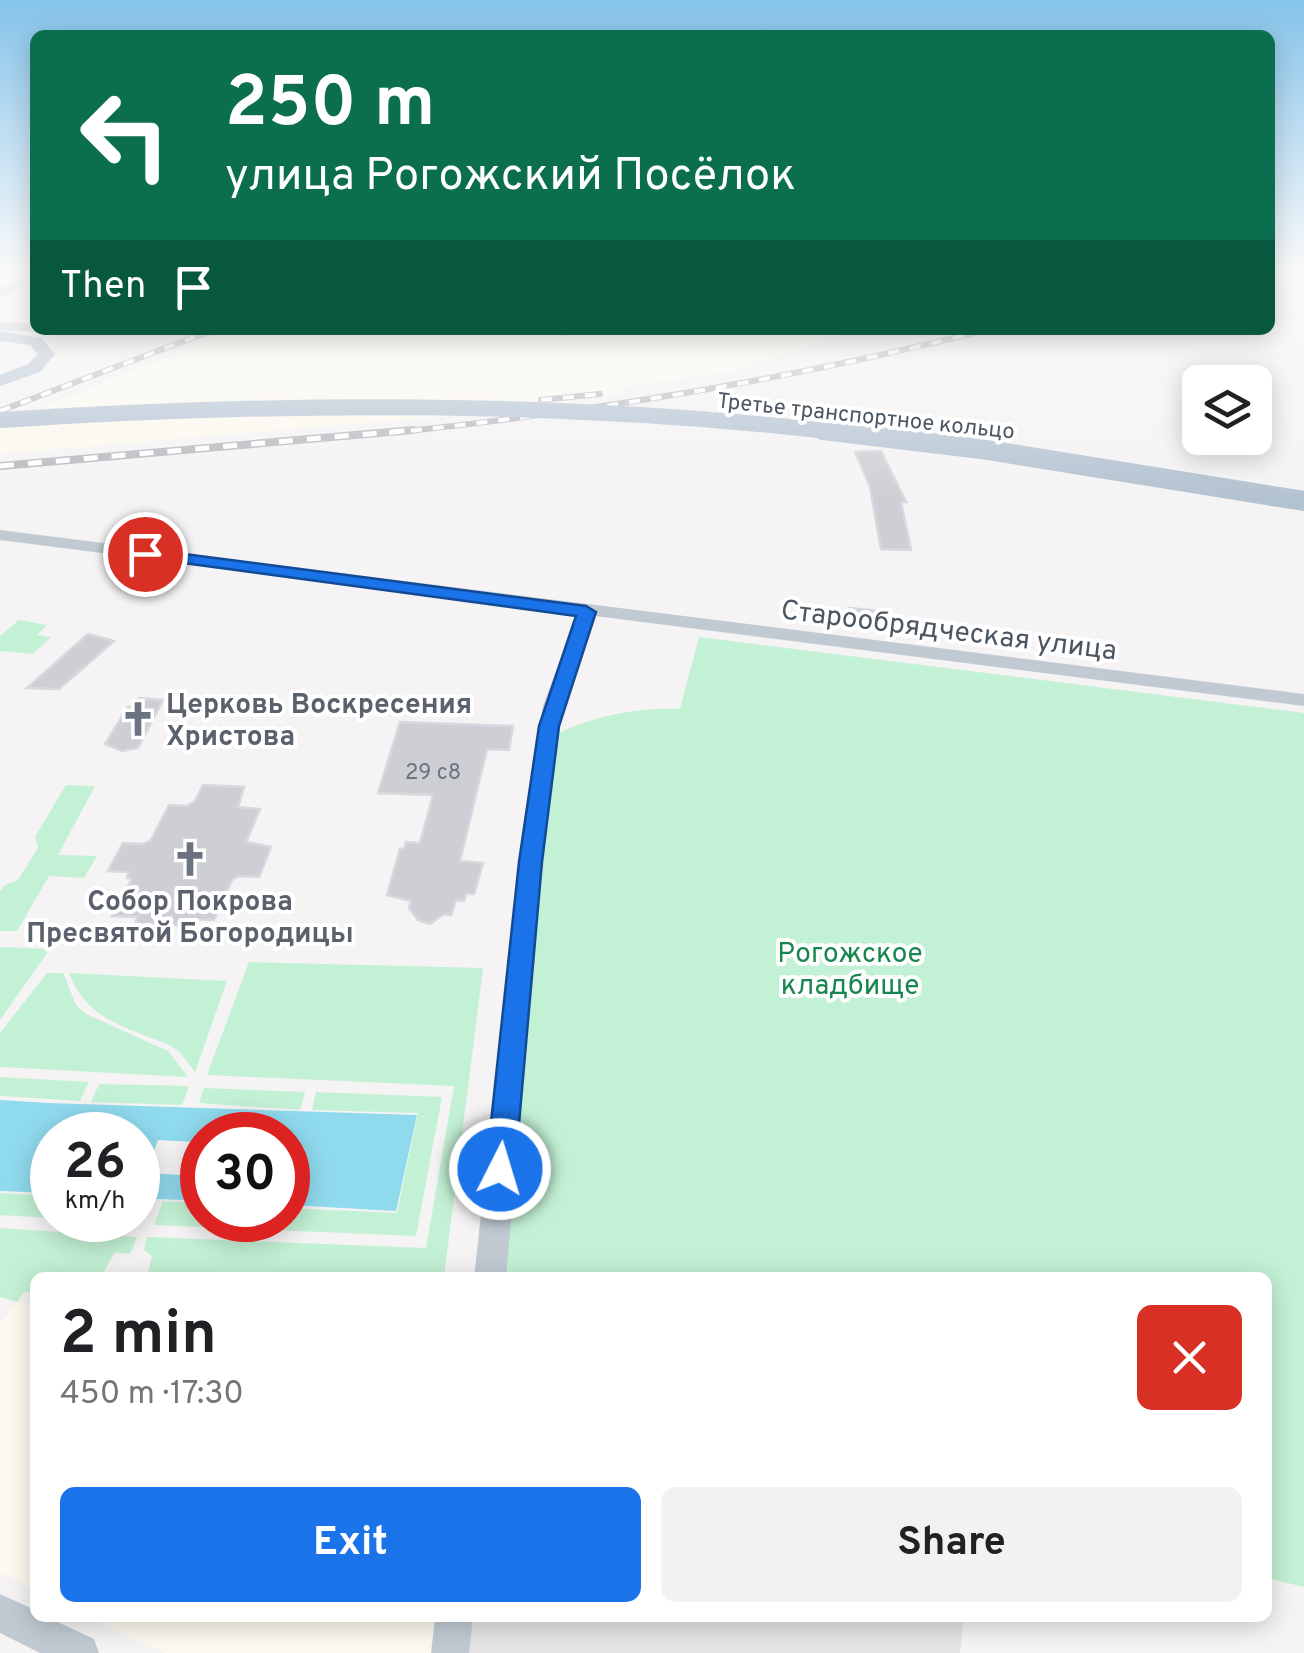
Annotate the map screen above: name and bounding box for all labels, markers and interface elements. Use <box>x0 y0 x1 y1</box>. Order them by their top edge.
text: 250 m <box>225 62 435 151</box>
icon: left <box>60 70 190 200</box>
text: улица Рогожский Посёлок <box>225 149 796 206</box>
icon: arrive <box>166 260 221 315</box>
text: Then <box>60 263 146 312</box>
map controls <box>1182 365 1272 455</box>
button: layers <box>1182 365 1272 455</box>
street label: Третье транспортное кольцо <box>716 388 1016 447</box>
pin <box>103 512 188 597</box>
icon: arrive <box>118 527 173 582</box>
street label: Старообрядческая улица <box>779 594 1119 670</box>
place label: Церковь Воскресения Христова <box>166 688 472 756</box>
church icon: Церковь Воскресения Христова <box>119 700 157 738</box>
house number: 29 с8 <box>405 760 461 787</box>
church icon: Собор Покрова Пресвятой Богородицы <box>171 840 209 878</box>
place label: Собор Покрова Пресвятой Богородицы <box>26 885 354 953</box>
park label: Рогожское кладбище <box>777 937 923 1005</box>
speed limit sign: 30 <box>180 1112 310 1242</box>
position arrow <box>448 1117 552 1221</box>
text: 26 <box>64 1133 126 1196</box>
text: km/h <box>65 1186 125 1218</box>
text: 2 min <box>60 1299 217 1375</box>
button: close <box>1137 1305 1242 1410</box>
text: 450 m · 17:30 <box>60 1375 244 1415</box>
button: Exit <box>60 1487 641 1602</box>
button: Share <box>661 1487 1242 1602</box>

